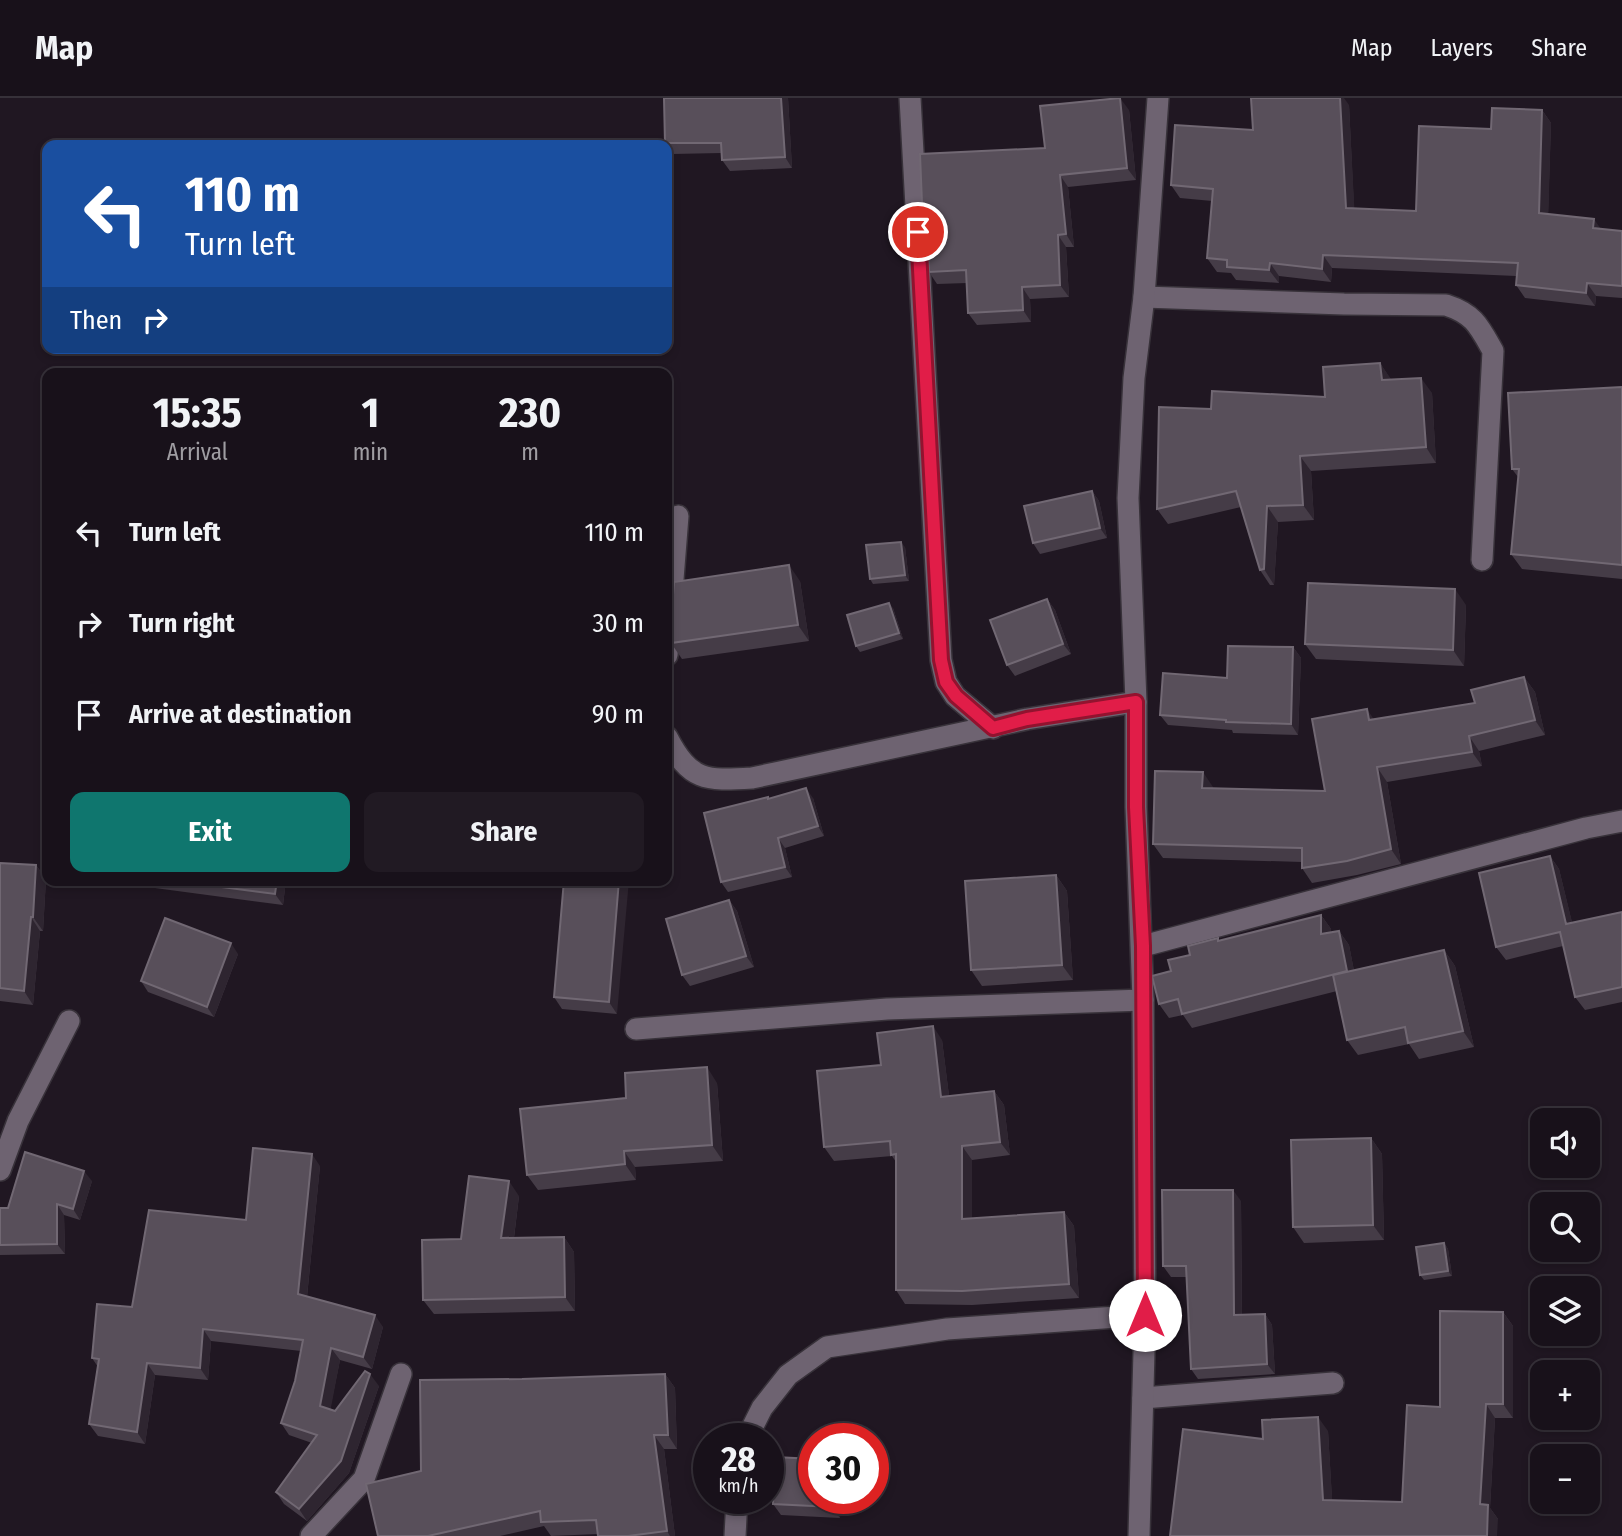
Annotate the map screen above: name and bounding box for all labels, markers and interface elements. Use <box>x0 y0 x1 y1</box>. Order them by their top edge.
text: Map <box>35 28 93 68</box>
text: Map <box>1351 34 1393 62</box>
text: Layers <box>1431 34 1493 62</box>
text: Share <box>1531 34 1587 62</box>
text: 110 m <box>185 165 300 224</box>
icon: left <box>70 168 161 259</box>
pin <box>888 202 948 262</box>
icon: arrive <box>899 213 937 251</box>
text: Turn left <box>185 225 295 263</box>
icon: right <box>136 301 174 339</box>
text: Then <box>70 305 122 336</box>
text: 15:35 <box>153 388 242 438</box>
text: 1 <box>362 388 379 438</box>
text: 230 <box>499 388 561 438</box>
text: Arrival <box>167 438 228 466</box>
text: min <box>353 438 388 466</box>
text: m <box>521 438 539 466</box>
icon: left <box>70 514 108 552</box>
text: Turn left <box>129 517 221 548</box>
text: 110 m <box>584 517 644 548</box>
icon: right <box>70 605 108 643</box>
text: Turn right <box>129 608 235 639</box>
text: 30 m <box>593 608 644 639</box>
icon: arrive <box>70 696 108 734</box>
text: Arrive at destination <box>129 699 352 730</box>
text: 90 m <box>592 699 644 730</box>
button: Exit <box>70 792 350 872</box>
button: Share <box>364 792 644 872</box>
map controls <box>1530 1108 1600 1514</box>
button: sound <box>1530 1108 1600 1178</box>
button: search <box>1530 1192 1600 1262</box>
button: layers <box>1530 1276 1600 1346</box>
position arrow <box>1108 1278 1182 1352</box>
button: + <box>1530 1360 1600 1430</box>
speed limit sign: 30 <box>798 1423 889 1514</box>
text: 28 <box>721 1438 756 1480</box>
button: − <box>1530 1444 1600 1514</box>
text: km/h <box>718 1475 759 1497</box>

